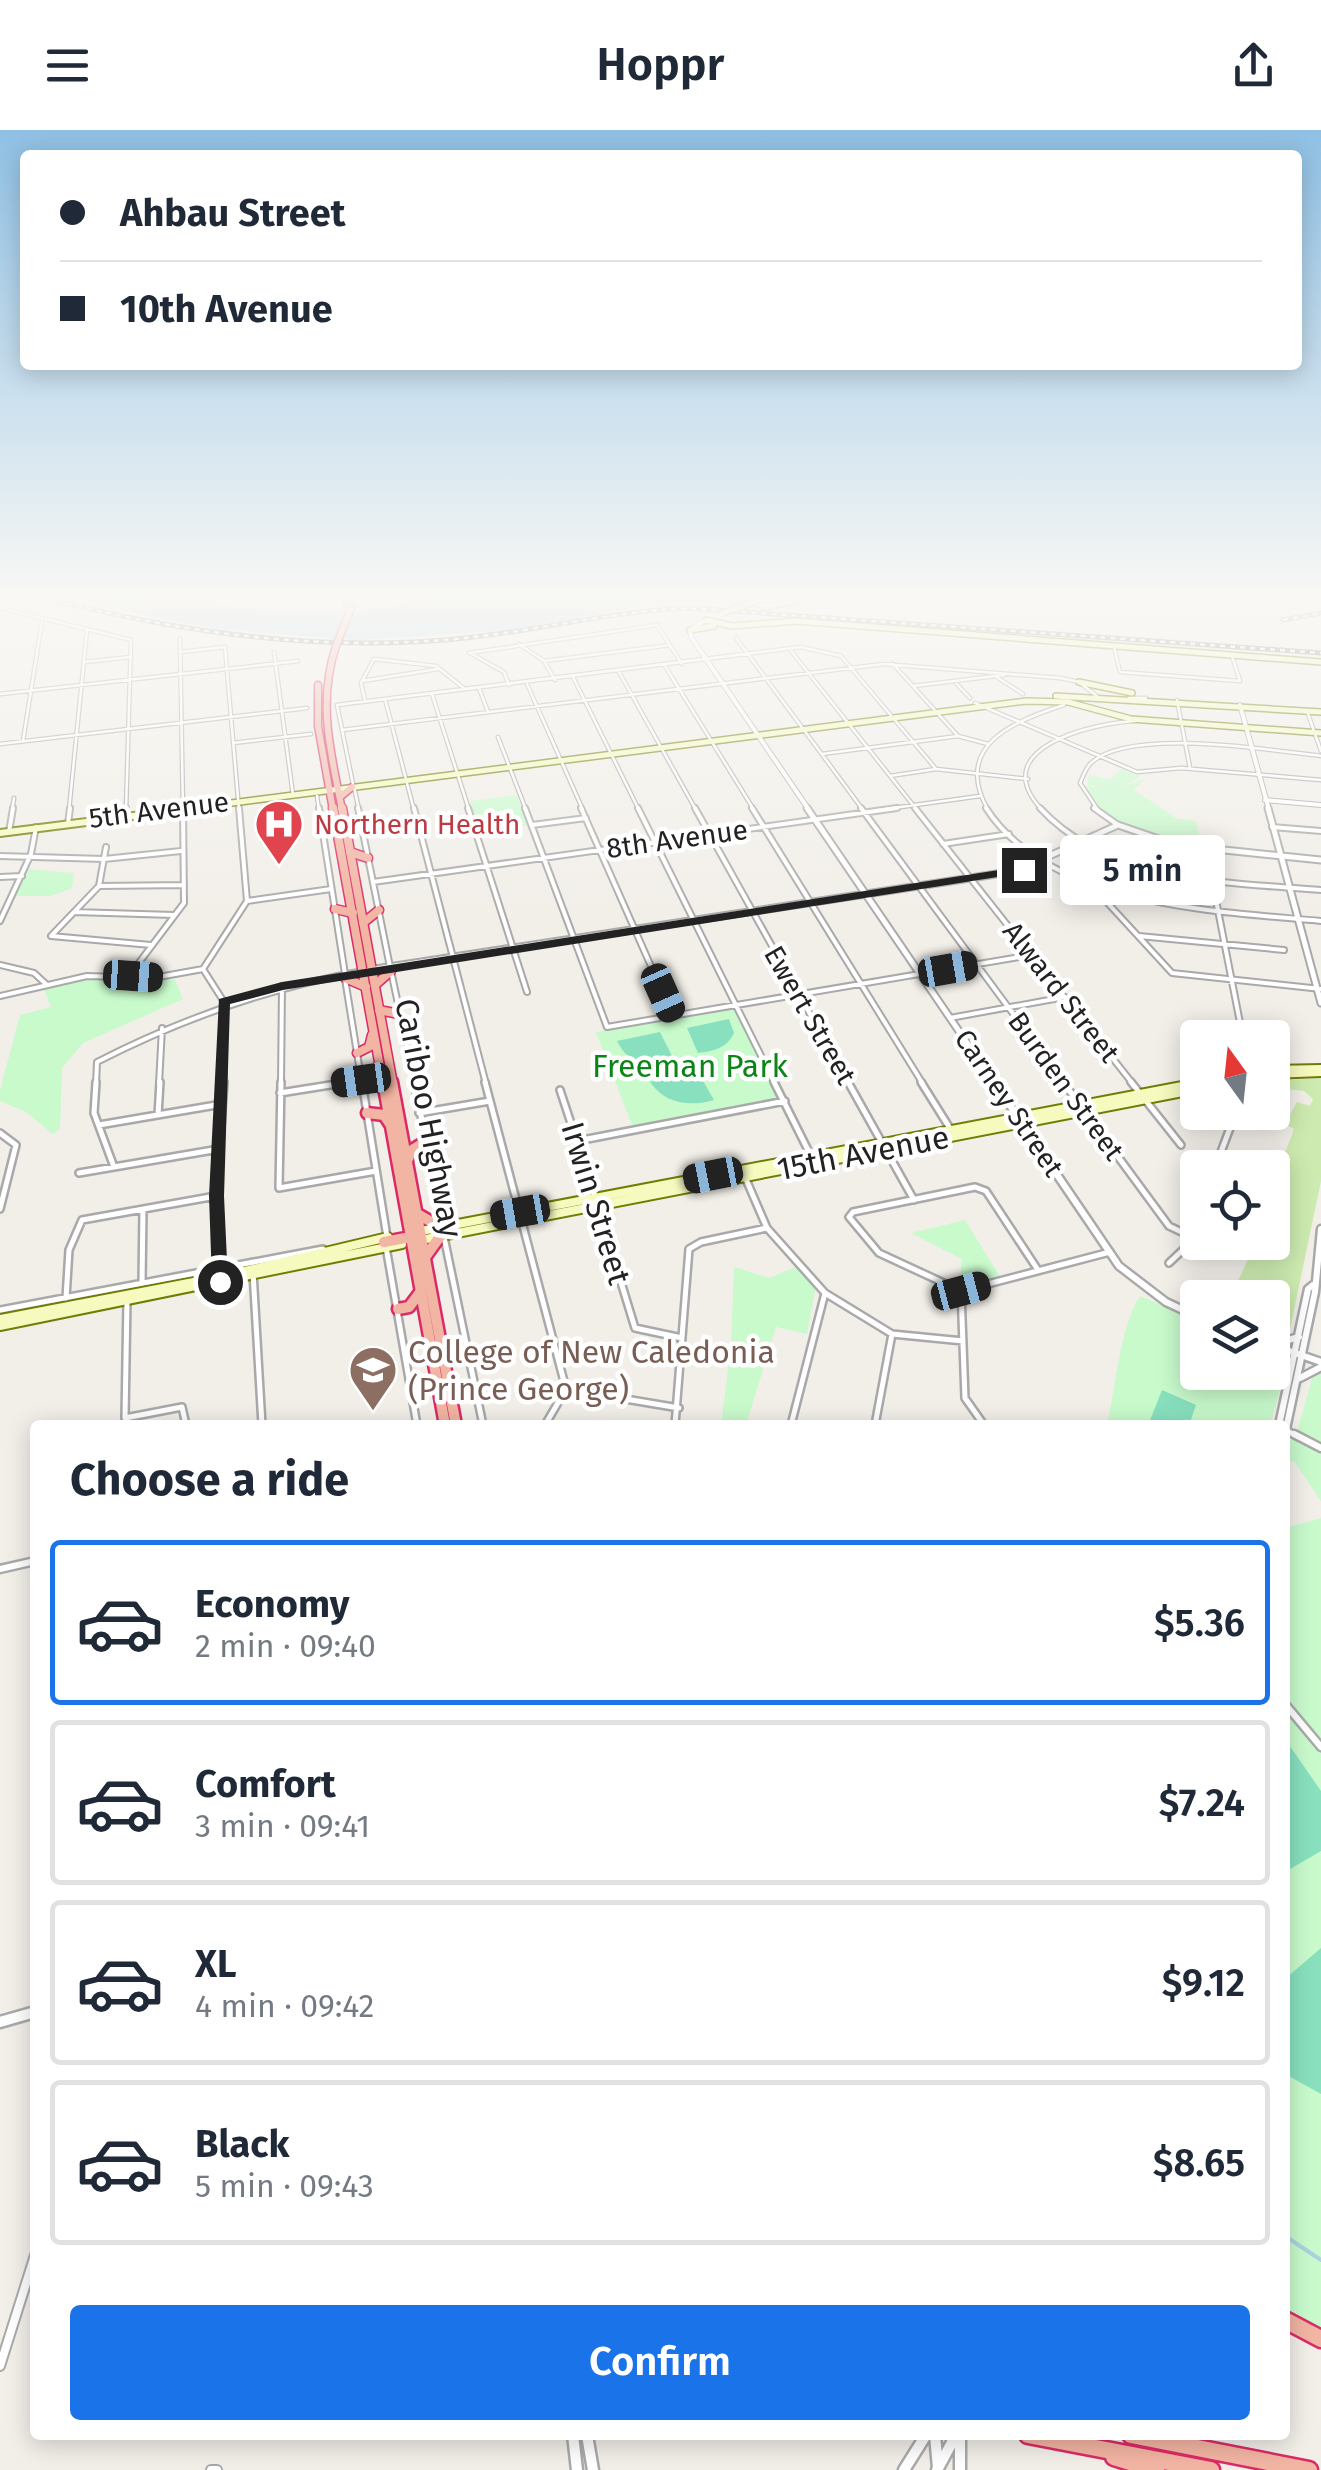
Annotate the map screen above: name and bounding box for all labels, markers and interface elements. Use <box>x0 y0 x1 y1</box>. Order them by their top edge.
icon: menu <box>40 38 95 93</box>
text: Hoppr <box>597 38 724 92</box>
icon: share <box>1226 38 1281 93</box>
text: Ahbau Street <box>120 190 345 236</box>
text: 10th Avenue <box>120 286 333 332</box>
street label: 5th Avenue <box>87 785 231 835</box>
hospital icon: Northern Health <box>253 798 305 866</box>
place label: Northern Health <box>314 808 520 841</box>
street label: 8th Avenue <box>604 813 750 865</box>
callout: 5 min <box>1059 835 1224 905</box>
route end <box>1002 848 1047 893</box>
text: 5 min <box>1103 851 1182 889</box>
street label: Alward Street <box>996 915 1127 1070</box>
street label: Ewert Street <box>757 940 863 1091</box>
car <box>916 949 980 989</box>
car <box>102 959 164 993</box>
car <box>637 959 689 1027</box>
street label: Cariboo Highway <box>387 995 471 1241</box>
street label: Burden Street <box>1001 1005 1131 1167</box>
north arrow <box>1180 1020 1290 1130</box>
map controls <box>1180 1020 1290 1390</box>
street label: Carney Street <box>948 1023 1071 1183</box>
park label: Freeman Park <box>592 1047 789 1085</box>
car <box>329 1061 393 1099</box>
street label: Irwin Street <box>553 1117 639 1289</box>
street label: 15th Avenue <box>774 1118 952 1188</box>
button: locate <box>1180 1150 1290 1260</box>
car <box>681 1155 745 1195</box>
car <box>488 1192 552 1232</box>
route start <box>198 1260 243 1305</box>
car <box>928 1269 994 1313</box>
button: layers <box>1180 1280 1290 1390</box>
place label: College of New Caledonia (Prince George) <box>408 1333 775 1408</box>
school or university icon: College of New Caledonia (Prince George) <box>347 1344 399 1412</box>
text: Choose a ride <box>70 1453 349 1507</box>
icon: car <box>75 1578 165 1668</box>
text: Economy <box>195 1581 350 1627</box>
text: $5.36 <box>1154 1600 1245 1646</box>
text: 2 min · 09:40 <box>195 1627 376 1665</box>
icon: car <box>75 1758 165 1848</box>
text: Comfort <box>195 1761 336 1807</box>
text: $7.24 <box>1159 1780 1245 1826</box>
text: 3 min · 09:41 <box>195 1807 370 1845</box>
icon: car <box>75 1938 165 2028</box>
text: XL <box>195 1941 237 1987</box>
text: $9.12 <box>1162 1960 1245 2006</box>
text: 4 min · 09:42 <box>195 1987 374 2025</box>
icon: car <box>75 2118 165 2208</box>
text: Black <box>195 2121 290 2167</box>
text: $8.65 <box>1153 2140 1245 2186</box>
text: 5 min · 09:43 <box>195 2167 374 2205</box>
button: Confirm <box>70 2305 1250 2420</box>

